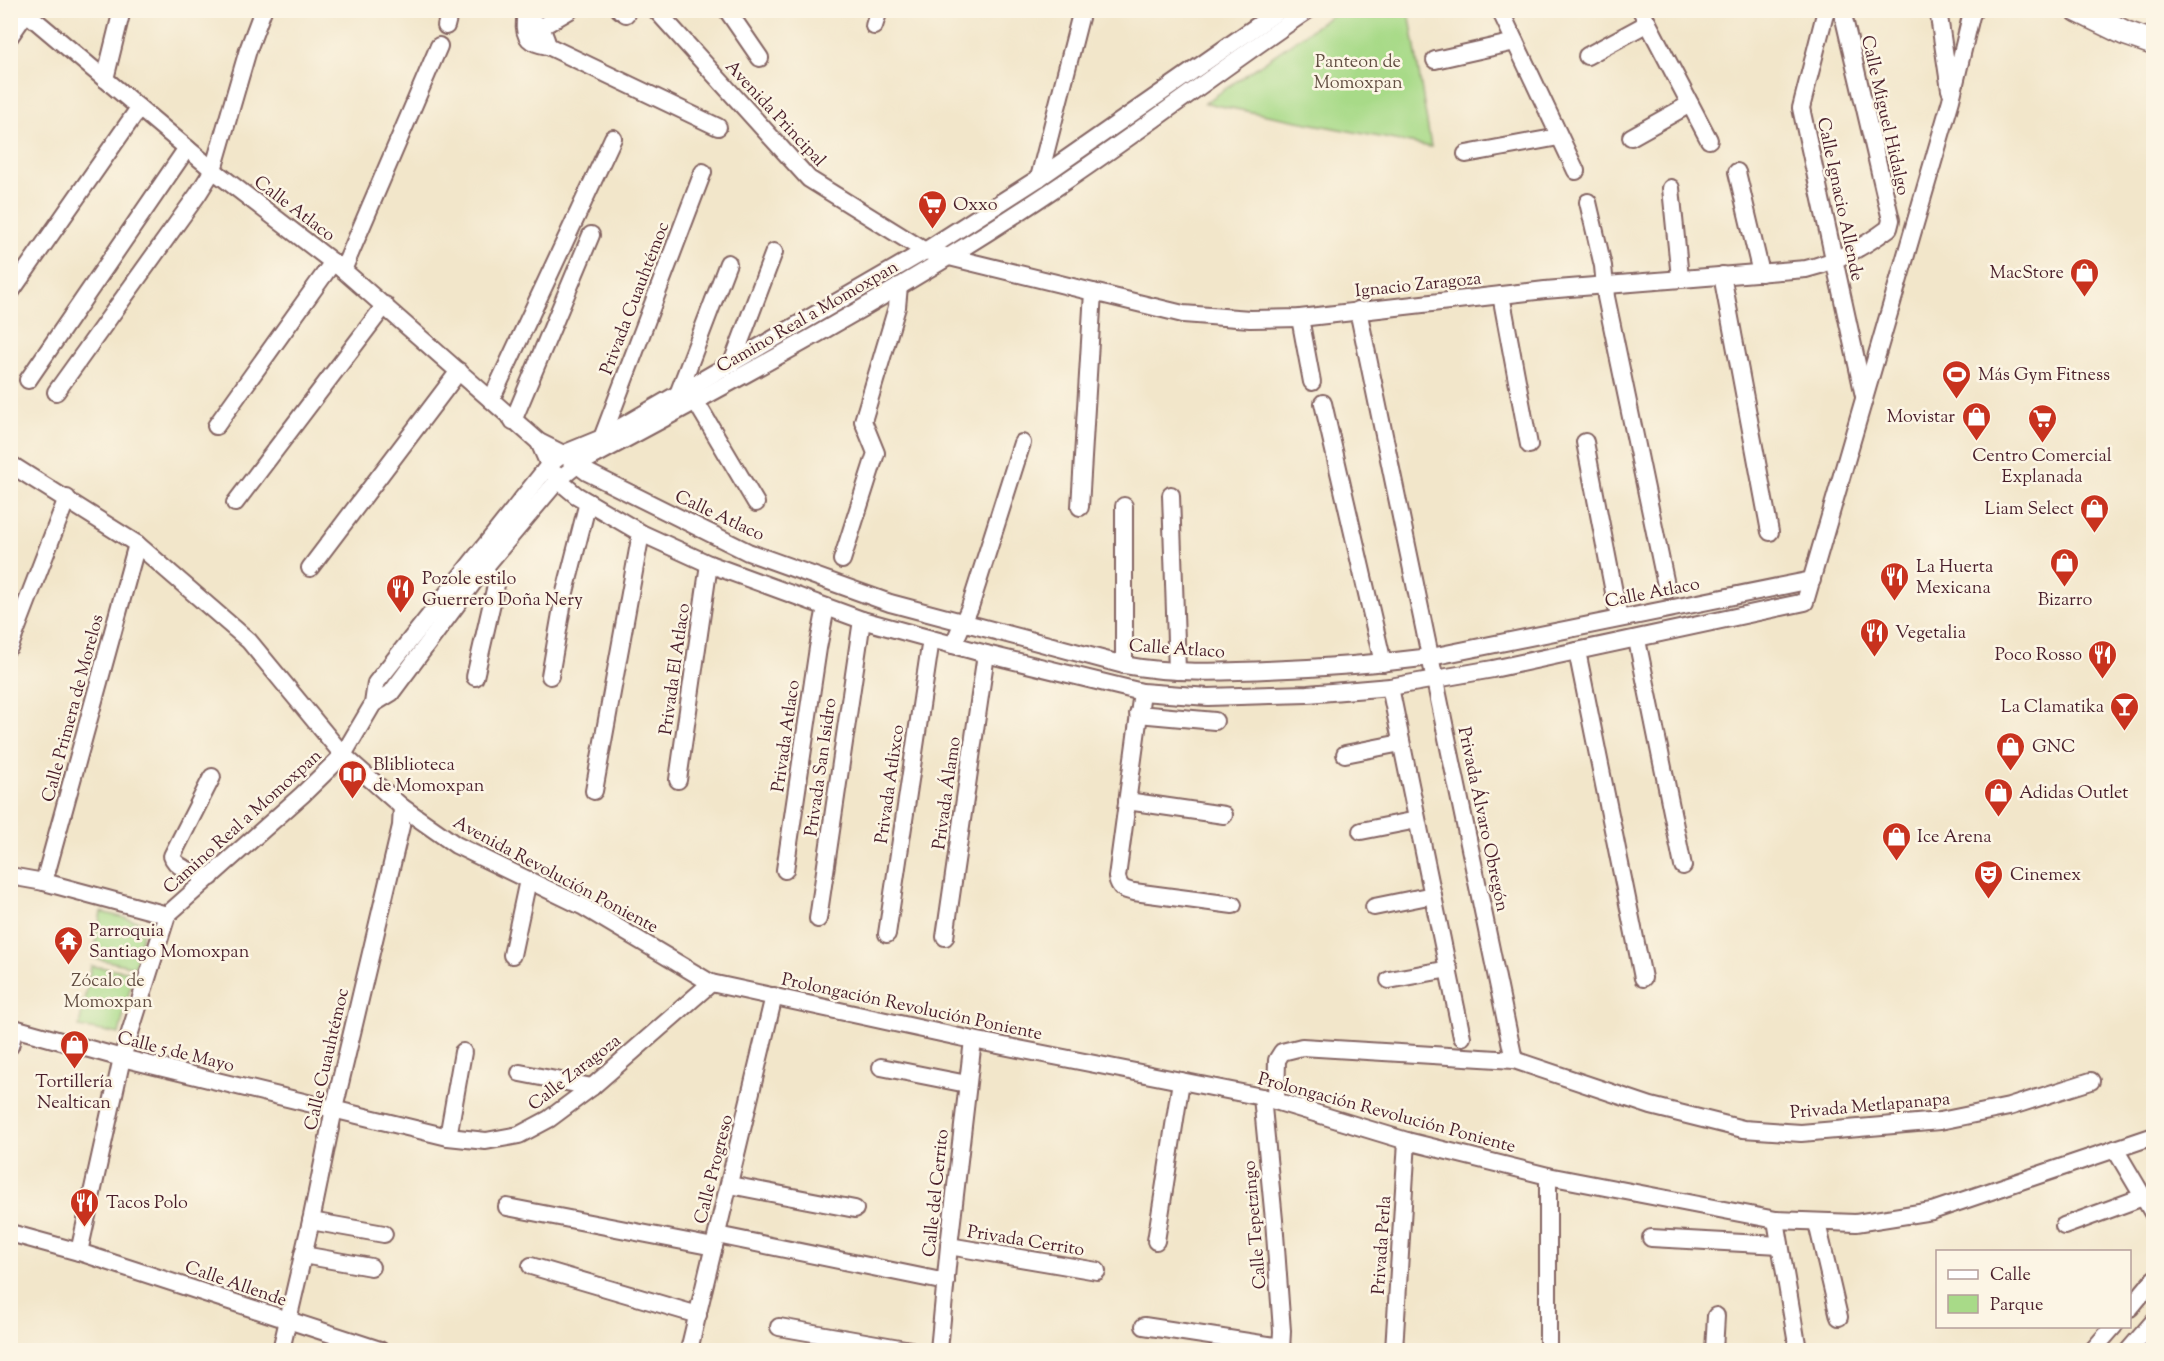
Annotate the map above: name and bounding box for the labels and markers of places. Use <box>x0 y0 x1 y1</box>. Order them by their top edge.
supermarket icon: Oxxo <box>916 188 948 230</box>
place label: Oxxo <box>953 193 998 219</box>
shop icon: MacStore <box>2069 256 2101 298</box>
place label: MacStore <box>1989 261 2064 287</box>
sports icon: Más Gym Fitness <box>1941 358 1973 400</box>
place label: Más Gym Fitness <box>1978 363 2110 389</box>
shop icon: Movistar <box>1960 400 1992 442</box>
supermarket icon: Centro Comercial Explanada <box>2026 402 2058 444</box>
place label: Movistar <box>1887 405 1955 431</box>
place label: Centro Comercial Explanada <box>1972 444 2112 491</box>
shop icon: Liam Select <box>2079 492 2111 534</box>
place label: Liam Select <box>1985 497 2074 523</box>
shop icon: Bizarro <box>2049 546 2081 588</box>
place label: La Huerta Mexicana <box>1916 555 1993 602</box>
restaurant icon: La Huerta Mexicana <box>1879 560 1911 602</box>
place label: Pozole estilo Guerrero Doña Nery <box>422 567 583 614</box>
restaurant icon: Pozole estilo Guerrero Doña Nery <box>385 572 417 614</box>
place label: Bizarro <box>2038 588 2092 614</box>
restaurant icon: Vegetalia <box>1858 616 1890 658</box>
place label: Vegetalia <box>1895 621 1966 647</box>
restaurant icon: Poco Rosso <box>2087 638 2119 680</box>
place label: Poco Rosso <box>1995 643 2082 669</box>
bar icon: La Clamatika <box>2109 690 2141 732</box>
place label: La Clamatika <box>2001 695 2104 721</box>
shop icon: GNC <box>1995 730 2027 772</box>
place label: GNC <box>2032 735 2076 761</box>
place label: Bliblioteca de Momoxpan <box>373 753 485 800</box>
library icon: Bliblioteca de Momoxpan <box>336 758 368 800</box>
shop icon: Adidas Outlet <box>1982 776 2014 818</box>
place label: Adidas Outlet <box>2019 781 2128 807</box>
shop icon: Ice Arena <box>1880 820 1912 862</box>
place label: Ice Arena <box>1917 825 1992 851</box>
theatre icon: Cinemex <box>1973 858 2005 900</box>
place label: Cinemex <box>2010 863 2081 889</box>
place label: Parroquia Santiago Momoxpan <box>89 919 250 966</box>
temple icon: Parroquia Santiago Momoxpan <box>52 924 84 966</box>
shop icon: Tortillería Nealtican <box>58 1028 90 1070</box>
place label: Tortillería Nealtican <box>35 1070 113 1117</box>
restaurant icon: Tacos Polo <box>69 1186 101 1228</box>
place label: Tacos Polo <box>106 1191 188 1217</box>

